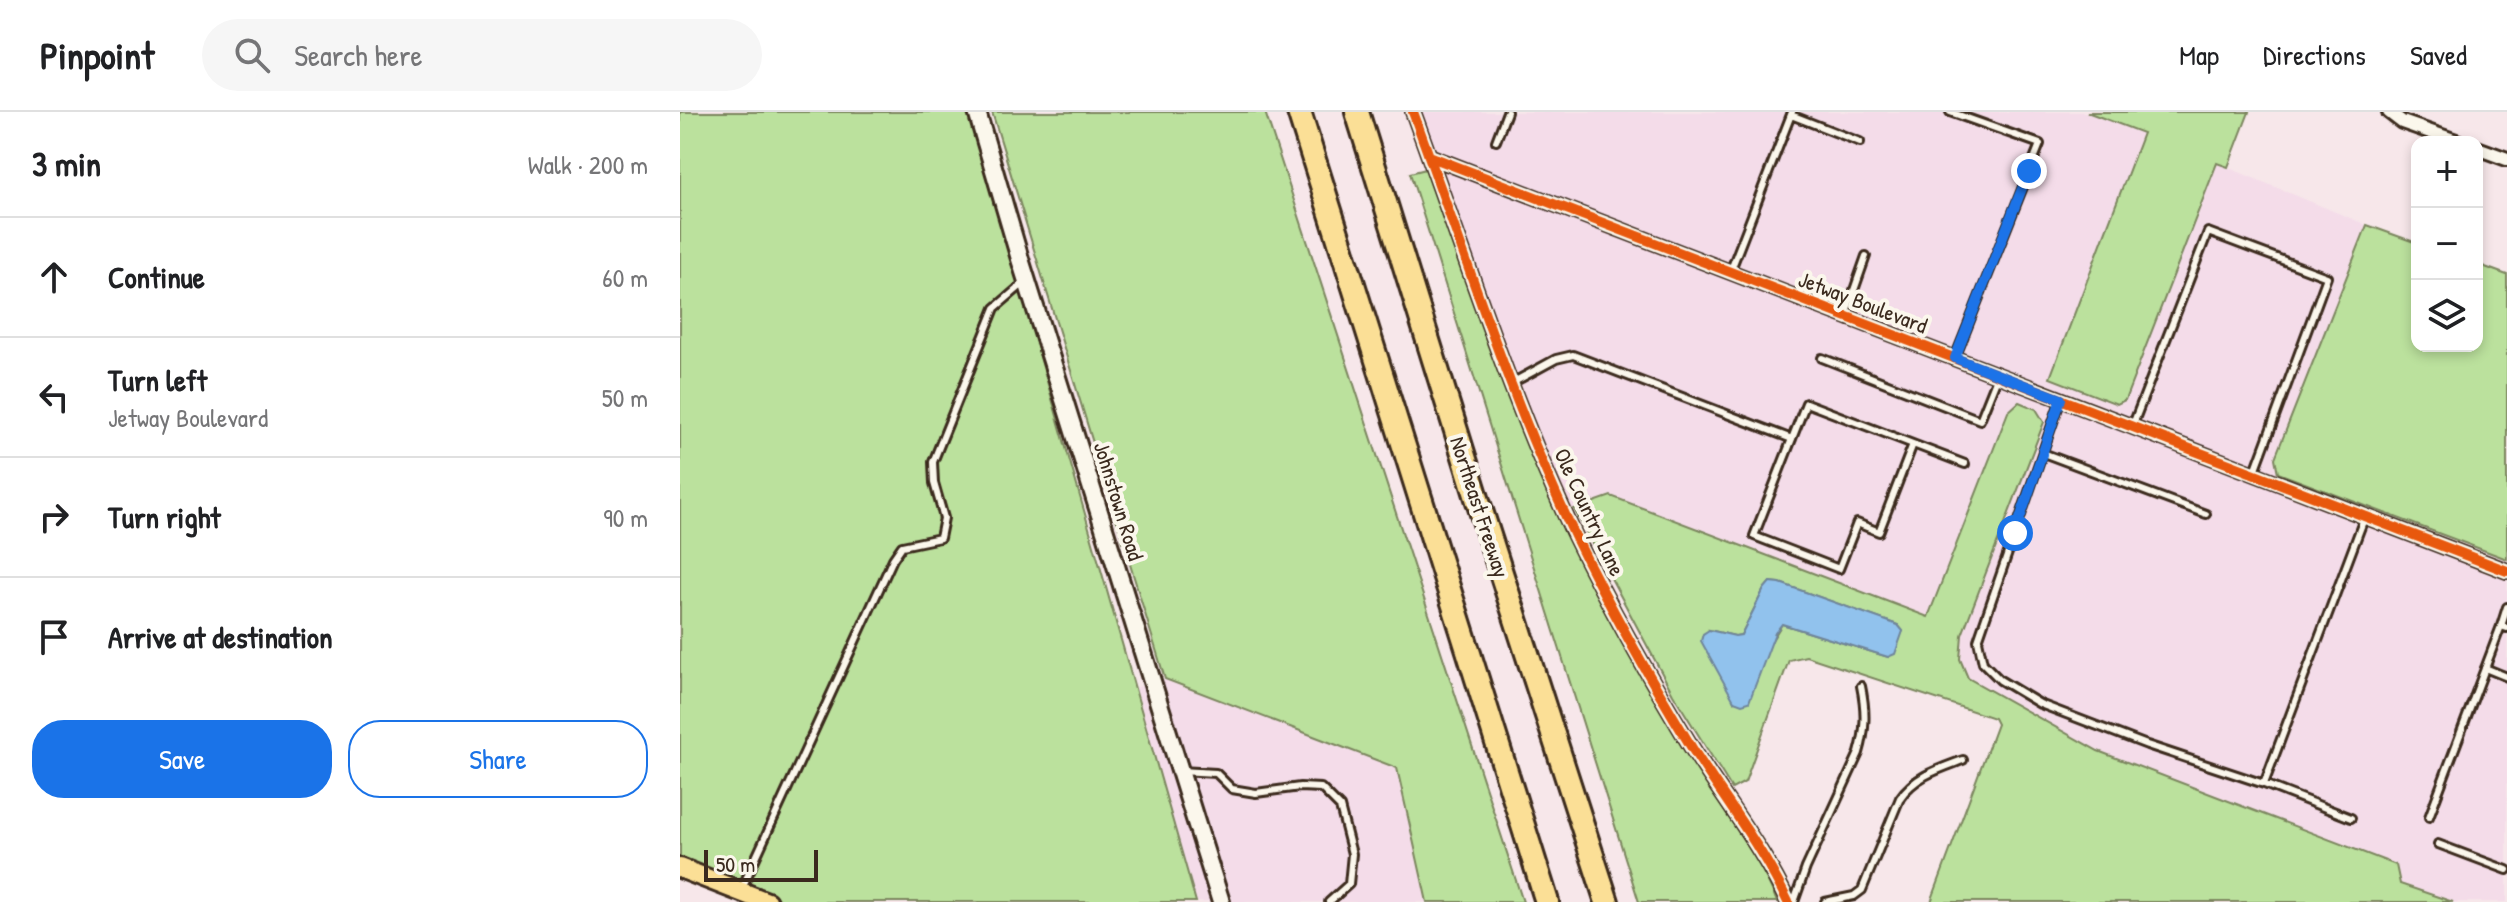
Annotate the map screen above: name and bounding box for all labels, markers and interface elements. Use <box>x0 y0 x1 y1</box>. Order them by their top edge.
search box <box>202 19 762 91</box>
text: Pinpoint <box>40 29 154 81</box>
icon: search <box>230 33 274 77</box>
text: Search here <box>294 35 423 75</box>
text: Map <box>2179 36 2219 74</box>
text: Directions <box>2263 36 2366 74</box>
text: Saved <box>2410 36 2467 74</box>
map controls <box>2411 136 2483 352</box>
button: + <box>2411 136 2483 208</box>
text: 3 min <box>32 141 101 187</box>
text: Walk · 200 m <box>528 147 648 182</box>
route end <box>2011 153 2047 189</box>
button: − <box>2411 208 2483 280</box>
icon: ahead <box>32 255 76 299</box>
text: Continue <box>108 257 205 297</box>
text: 60 m <box>602 260 648 295</box>
street label: Jetway Boulevard <box>1794 264 1932 340</box>
button: layers <box>2411 280 2483 352</box>
text: Turn left <box>108 360 207 400</box>
icon: left <box>32 375 76 419</box>
text: 50 m <box>602 380 648 415</box>
text: Jetway Boulevard <box>108 400 268 435</box>
street label: Northeast Freeway <box>1443 433 1517 581</box>
street label: Johnstown Road <box>1087 438 1151 564</box>
street label: Ole Country Lane <box>1547 443 1633 581</box>
icon: right <box>32 495 76 539</box>
text: Turn right <box>108 497 221 537</box>
text: 90 m <box>603 500 648 535</box>
route start <box>1997 515 2033 551</box>
icon: arrive <box>32 615 76 659</box>
text: Arrive at destination <box>108 617 333 657</box>
button: Save <box>32 720 332 798</box>
button: Share <box>348 720 648 798</box>
scale bar <box>704 846 818 882</box>
text: 50 m <box>716 849 755 879</box>

